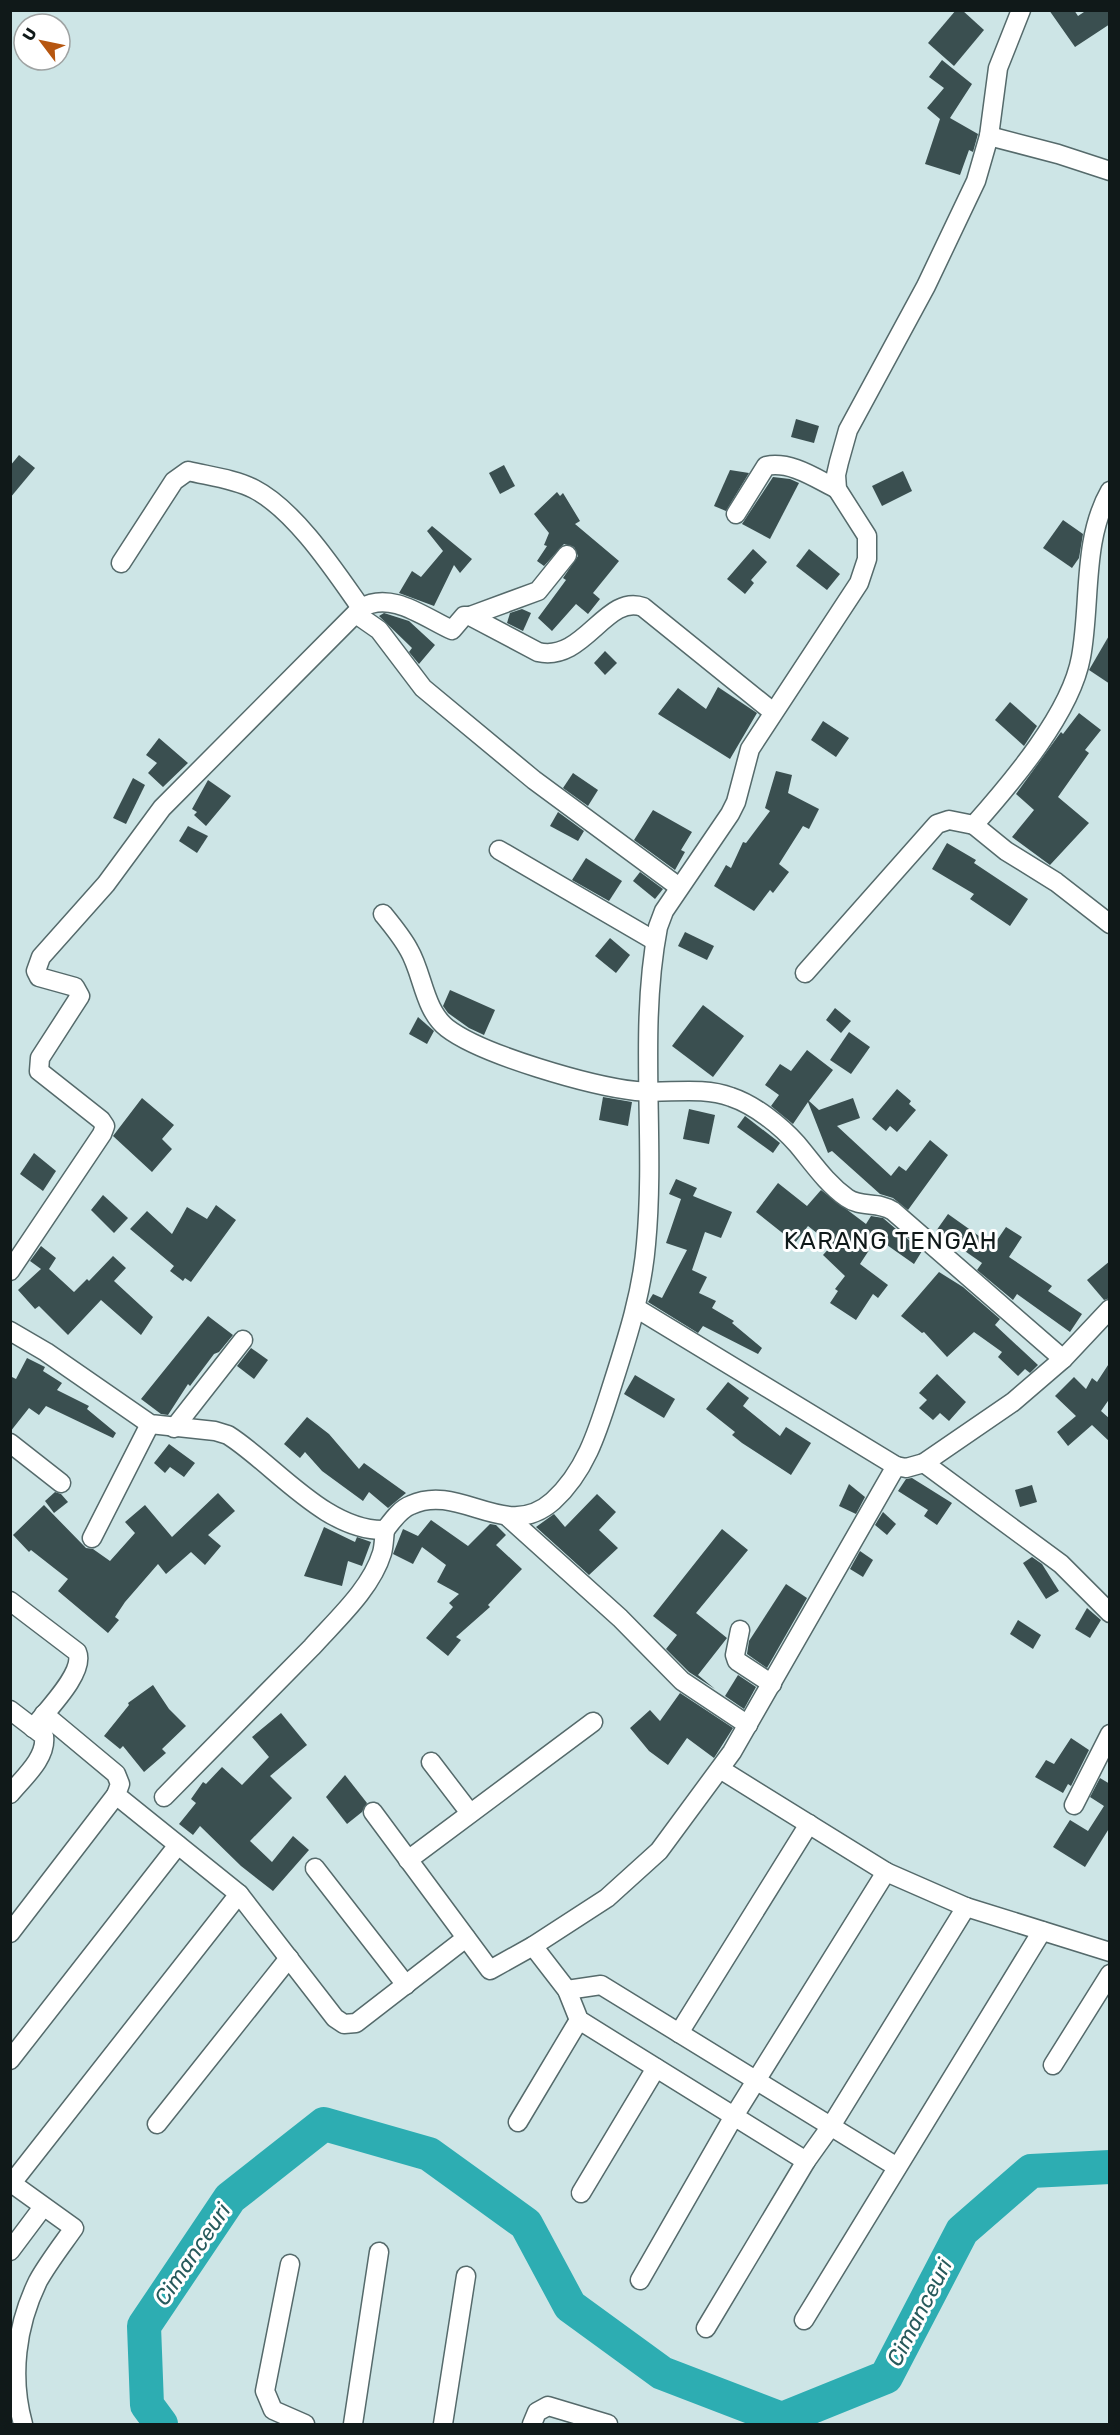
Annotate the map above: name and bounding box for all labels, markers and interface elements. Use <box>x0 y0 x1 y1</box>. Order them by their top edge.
north arrow <box>12 12 72 72</box>
text: U <box>19 24 41 44</box>
district label: KARANG TENGAH <box>784 1227 998 1255</box>
water label: Cimanceuri <box>148 2198 237 2310</box>
water label: Cimanceuri <box>881 2253 958 2371</box>

